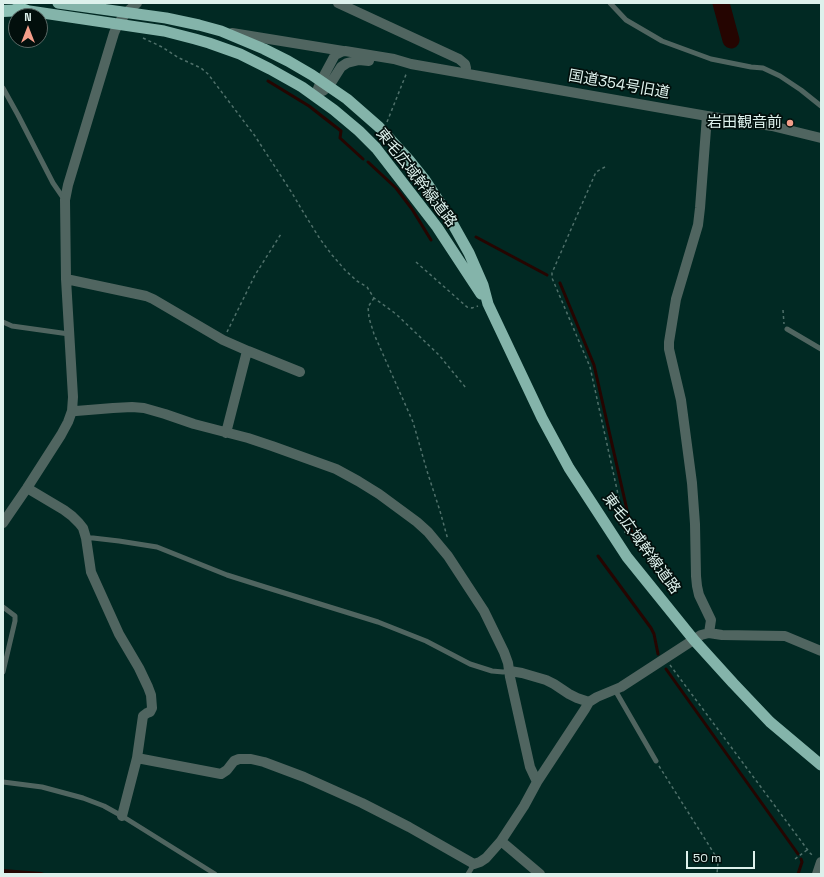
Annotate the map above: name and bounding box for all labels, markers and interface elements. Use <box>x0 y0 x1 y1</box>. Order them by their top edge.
north arrow <box>8 8 48 48</box>
text: N <box>24 10 32 24</box>
street label: 国道354号旧道 <box>567 67 671 103</box>
place label: 岩田観音前 <box>707 114 782 132</box>
marker: 岩田観音前 <box>785 118 795 128</box>
street label: 東毛広域幹線道路 <box>372 125 460 231</box>
street label: 東毛広域幹線道路 <box>598 490 684 598</box>
scale bar <box>688 843 757 869</box>
text: 50 m <box>693 850 721 866</box>

